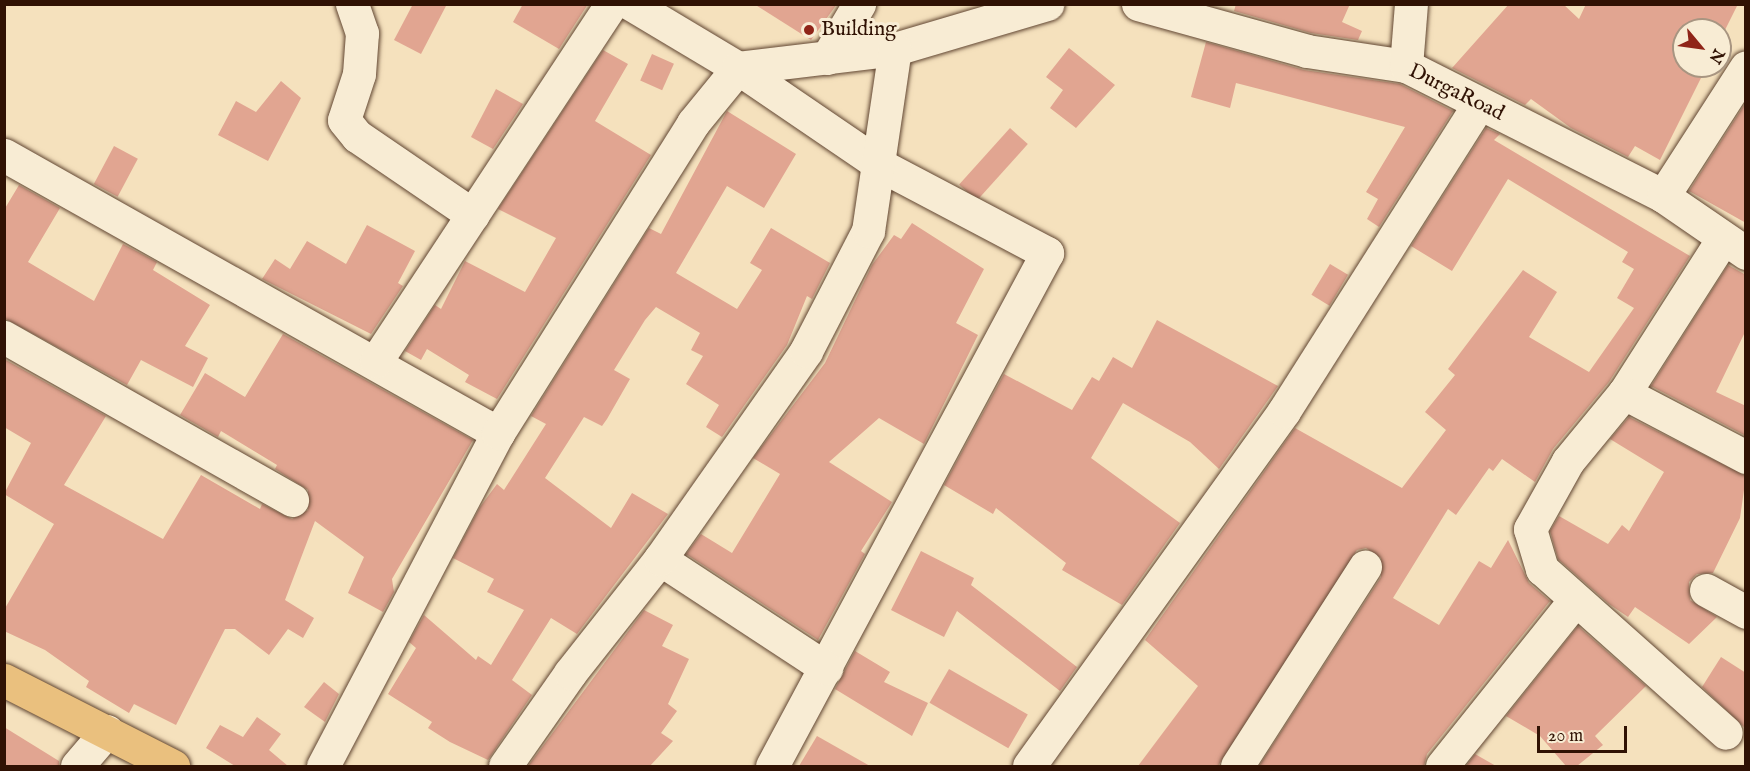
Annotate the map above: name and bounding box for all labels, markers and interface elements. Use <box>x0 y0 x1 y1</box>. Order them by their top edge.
place label: Building <box>821 17 896 43</box>
north arrow <box>1672 18 1732 78</box>
marker: Building <box>802 23 816 37</box>
text: N <box>1704 45 1728 67</box>
street label: DurgaRoad <box>1404 59 1508 127</box>
scale bar <box>1540 714 1630 752</box>
text: 20 m <box>1548 725 1583 748</box>

